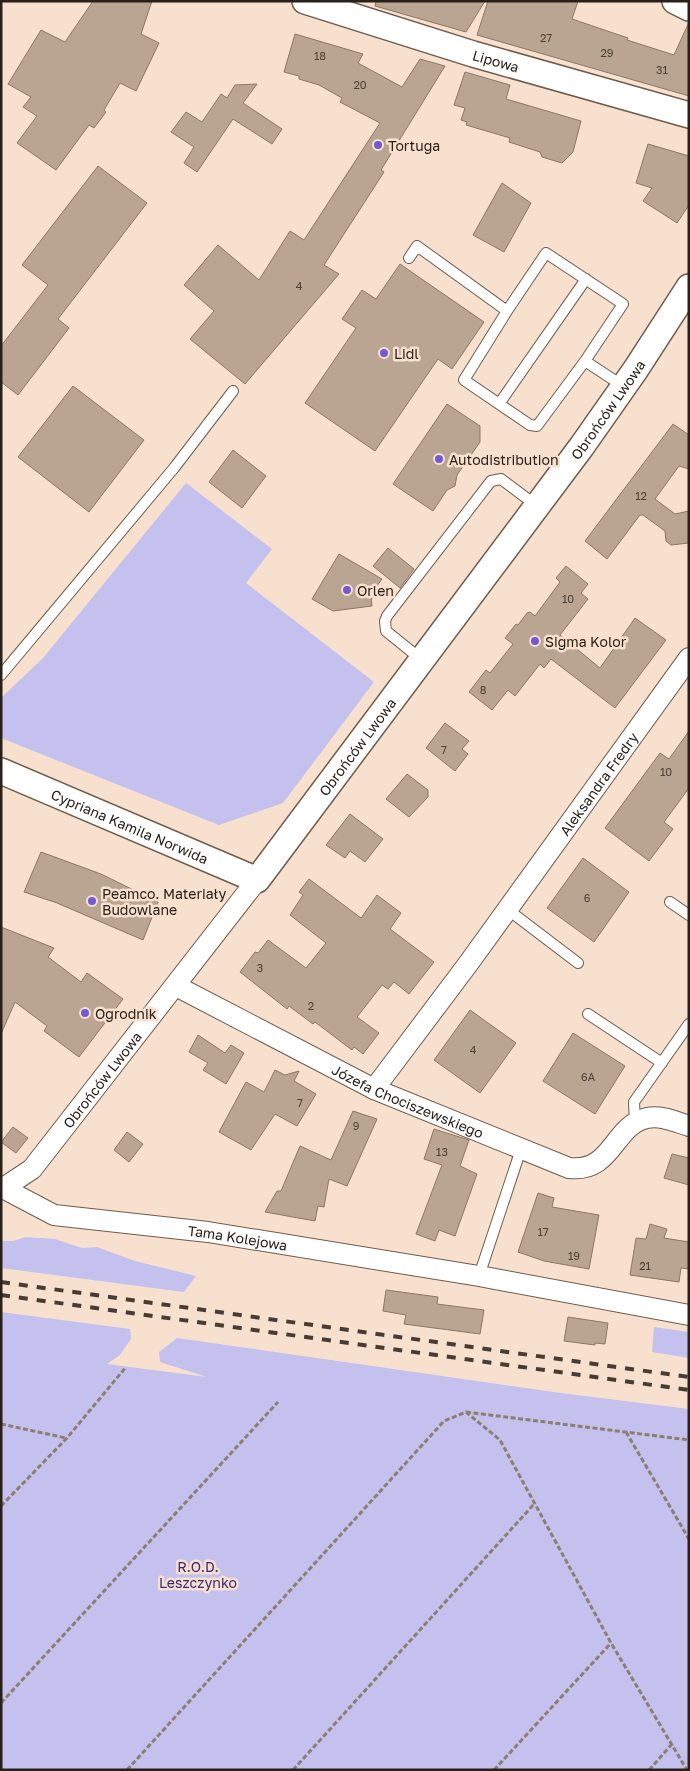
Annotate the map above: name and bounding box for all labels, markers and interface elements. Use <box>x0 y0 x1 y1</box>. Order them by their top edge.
house number: 27 <box>540 31 552 44</box>
street label: Lipowa <box>471 46 521 75</box>
house number: 29 <box>600 46 614 59</box>
house number: 18 <box>314 49 326 62</box>
house number: 31 <box>656 63 668 76</box>
house number: 20 <box>353 78 367 91</box>
place label: Tortuga <box>388 137 440 154</box>
marker: Tortuga <box>372 139 384 151</box>
house number: 4 <box>296 279 303 292</box>
place label: Lidl <box>394 345 419 362</box>
marker: Lidl <box>378 347 390 359</box>
street label: Obrońców Lwowa <box>567 357 648 463</box>
place label: Autodistribution <box>449 451 559 468</box>
marker: Autodistribution <box>433 453 445 465</box>
house number: 12 <box>635 489 647 502</box>
place label: Orlen <box>357 582 394 599</box>
marker: Orlen <box>341 584 353 596</box>
house number: 10 <box>562 592 574 605</box>
place label: Sigma Kolor <box>545 633 627 650</box>
marker: Sigma Kolor <box>529 635 541 647</box>
house number: 8 <box>480 683 487 696</box>
street label: Obrońców Lwowa <box>315 694 399 799</box>
street label: Aleksandra Fredry <box>555 729 641 838</box>
house number: 7 <box>441 743 447 756</box>
house number: 10 <box>660 765 672 778</box>
street label: Cypriana Kamila Norwida <box>49 785 211 867</box>
place label: Peamco. Materiały Budowlane <box>102 885 227 918</box>
house number: 6 <box>584 891 591 904</box>
marker: Peamco. Materiały Budowlane <box>86 895 98 907</box>
house number: 3 <box>257 961 263 974</box>
house number: 2 <box>308 999 314 1012</box>
place label: Ogrodnik <box>95 1005 157 1022</box>
marker: Ogrodnik <box>79 1007 91 1019</box>
street label: Obrońców Lwowa <box>59 1028 145 1131</box>
house number: 4 <box>470 1043 477 1056</box>
street label: Józefa Chociszewskiego <box>329 1060 486 1141</box>
house number: 6A <box>581 1070 596 1083</box>
house number: 7 <box>297 1096 303 1109</box>
house number: 9 <box>353 1119 359 1132</box>
house number: 13 <box>436 1145 448 1158</box>
street label: Tama Kolejowa <box>187 1221 289 1253</box>
house number: 17 <box>537 1225 549 1238</box>
house number: 19 <box>568 1249 580 1262</box>
house number: 21 <box>639 1259 651 1272</box>
park label: R.O.D. Leszczynko <box>159 1558 237 1591</box>

